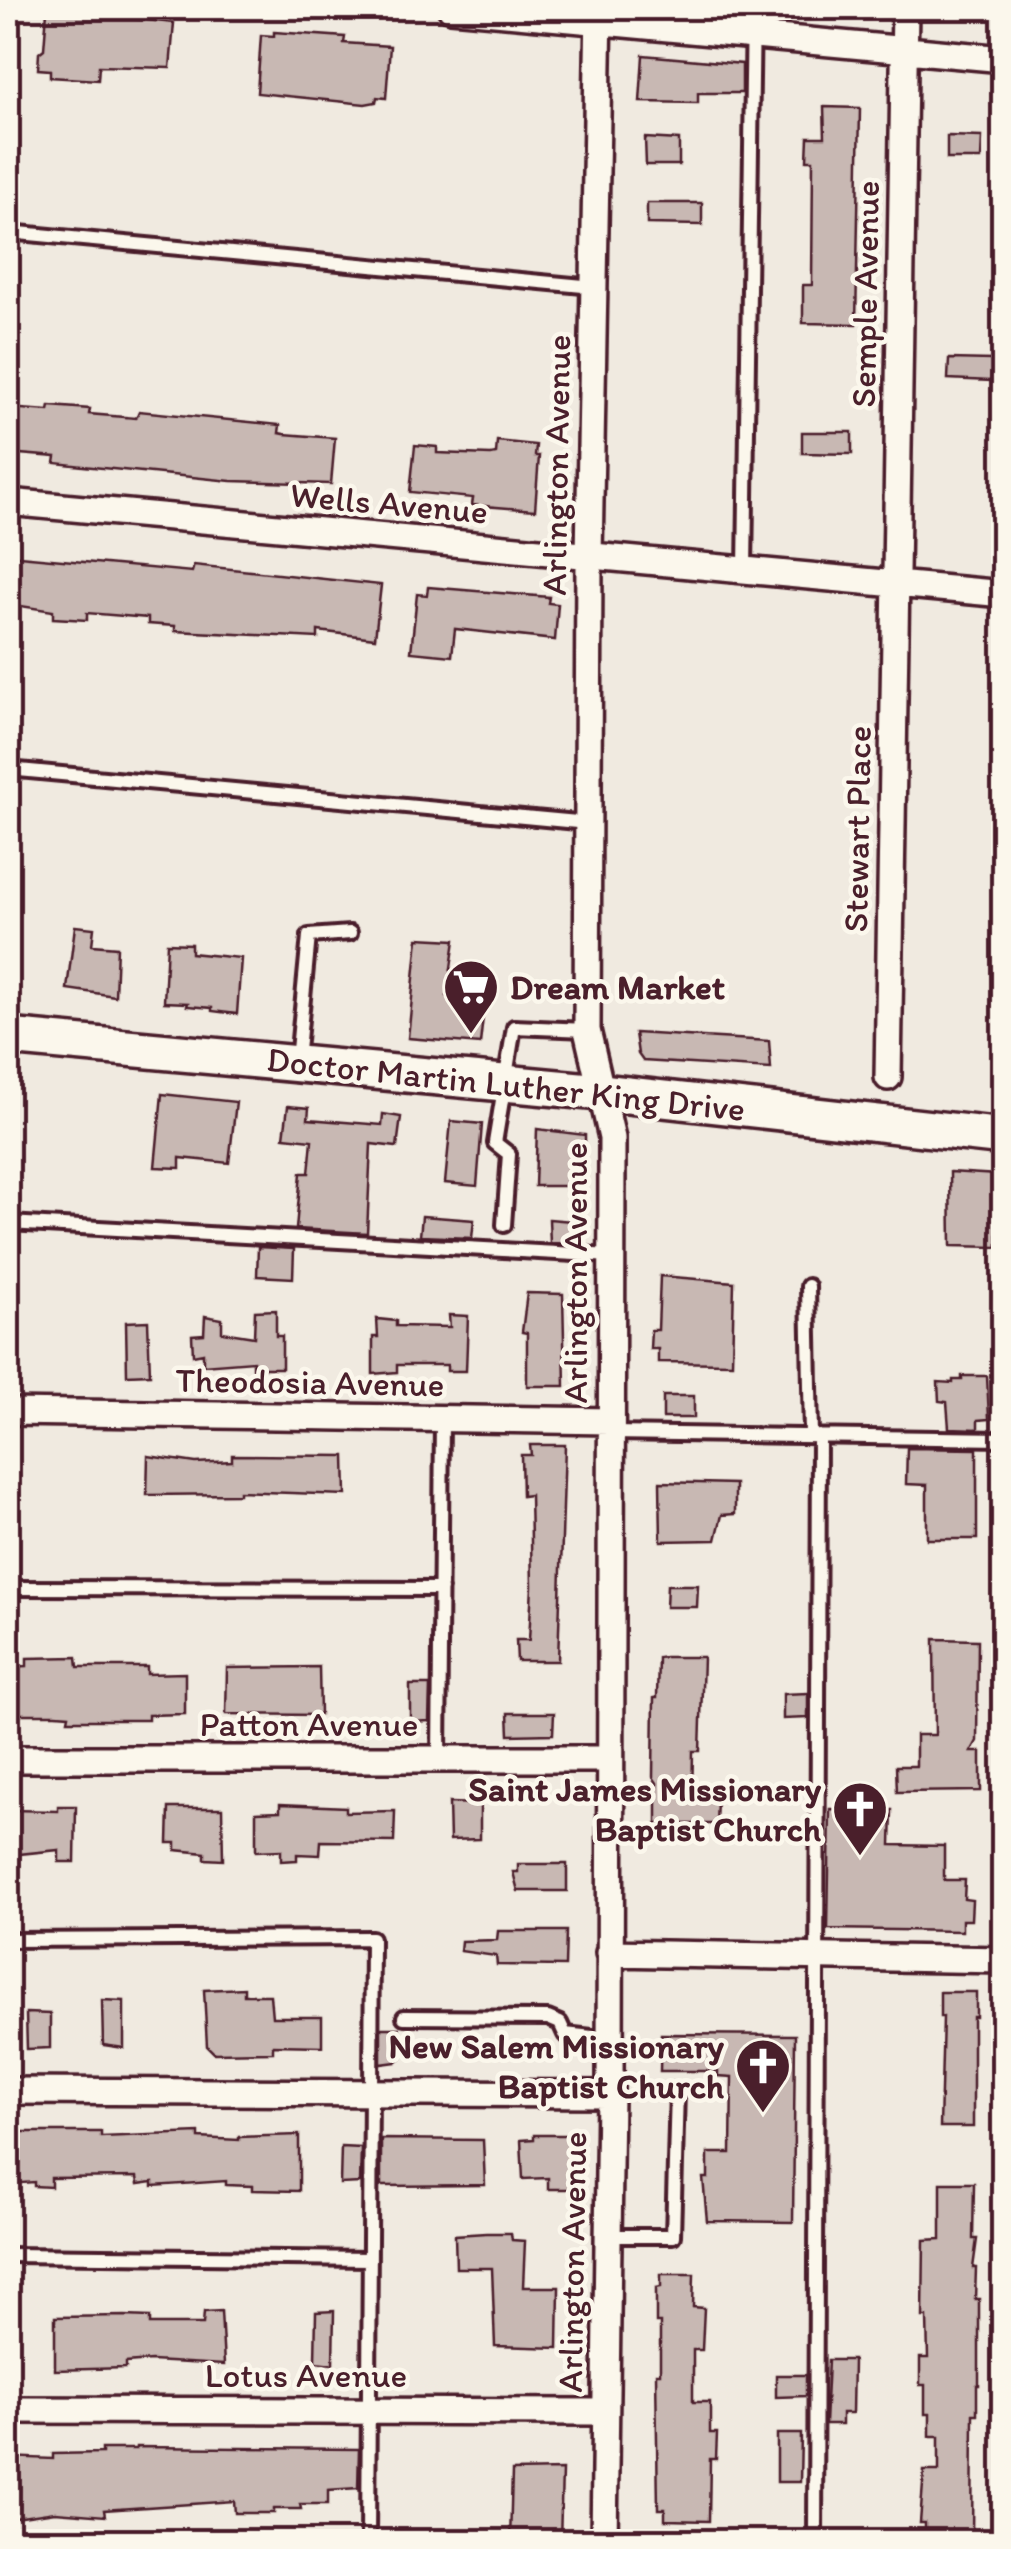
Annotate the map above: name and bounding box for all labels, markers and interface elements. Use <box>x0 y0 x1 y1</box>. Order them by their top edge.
street label: Semple Avenue <box>842 180 888 408</box>
street label: Arlington Avenue <box>533 334 579 596</box>
street label: Wells Avenue <box>288 473 490 533</box>
street label: Stewart Place <box>834 725 880 933</box>
supermarket icon: Dream Market <box>441 957 501 1036</box>
place label: Dream Market <box>510 966 725 1008</box>
street label: Doctor Martin Luther King Drive <box>265 1038 747 1130</box>
street label: Arlington Avenue <box>554 1142 596 1404</box>
street label: Theodosia Avenue <box>175 1359 445 1405</box>
street label: Patton Avenue <box>200 1703 418 1745</box>
place label: Saint James Missionary Baptist Church <box>468 1768 821 1850</box>
church icon: Saint James Missionary Baptist Church <box>830 1779 890 1858</box>
place label: New Salem Missionary Baptist Church <box>388 2025 725 2107</box>
church icon: New Salem Missionary Baptist Church <box>733 2036 793 2115</box>
street label: Arlington Avenue <box>549 2131 595 2393</box>
street label: Lotus Avenue <box>205 2354 407 2396</box>

